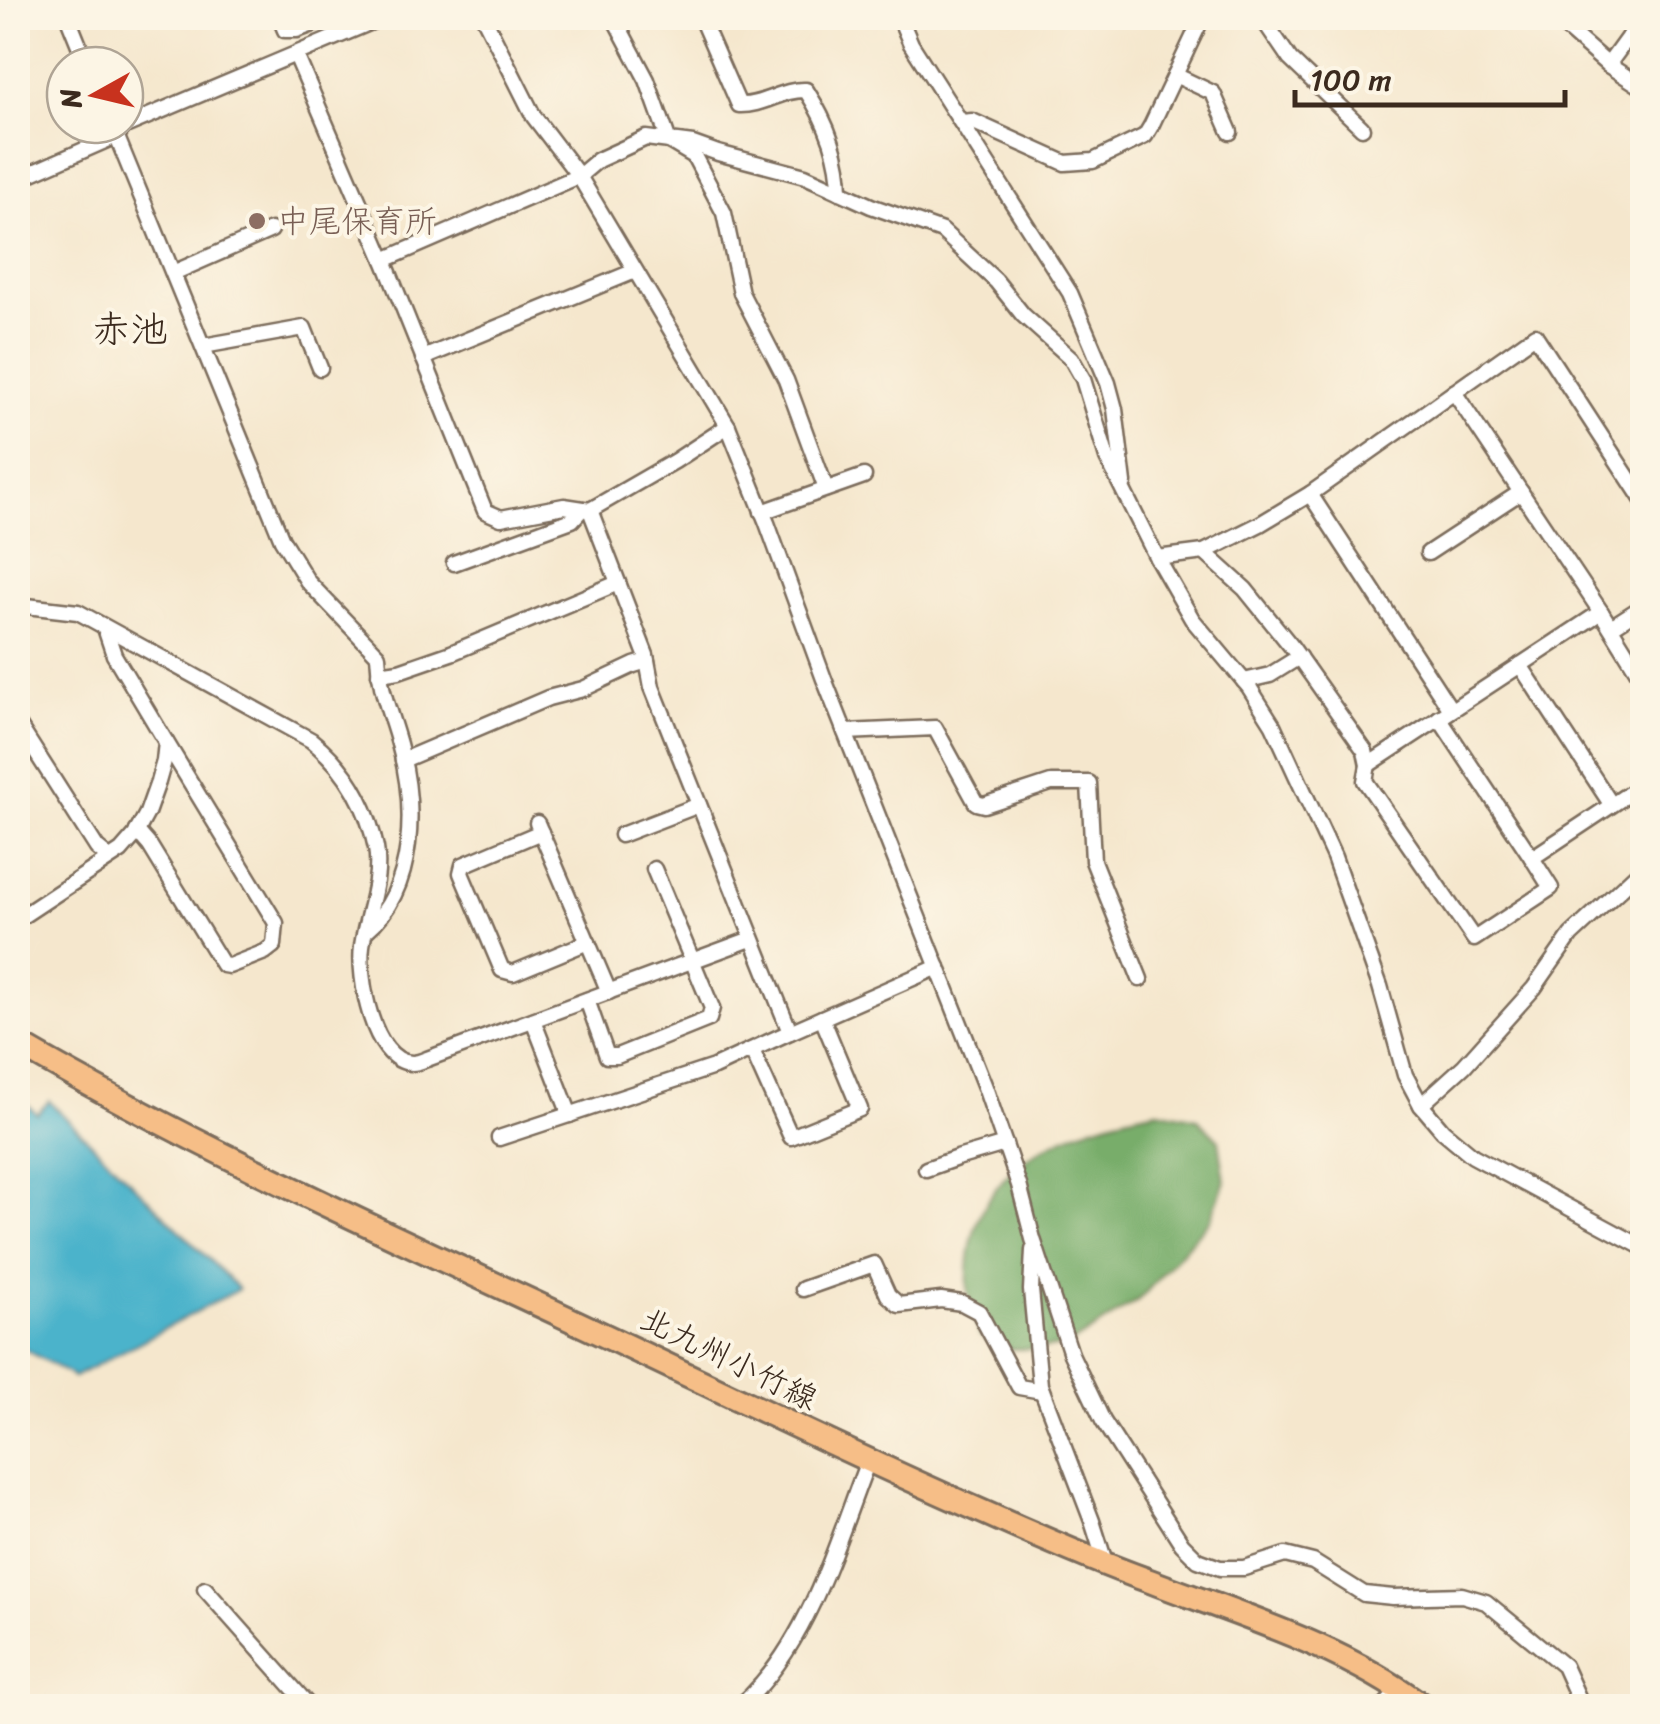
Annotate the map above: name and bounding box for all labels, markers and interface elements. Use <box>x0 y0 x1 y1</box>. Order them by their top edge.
north arrow <box>45 45 145 145</box>
scale bar <box>1295 45 1565 107</box>
text: 100 m <box>1310 53 1392 107</box>
text: N <box>45 85 96 112</box>
place label: 中尾保育所 <box>277 193 437 250</box>
marker: 中尾保育所 <box>246 210 268 232</box>
district label: 赤池 <box>92 296 168 363</box>
street label: 北九州小竹線 <box>630 1291 828 1427</box>

